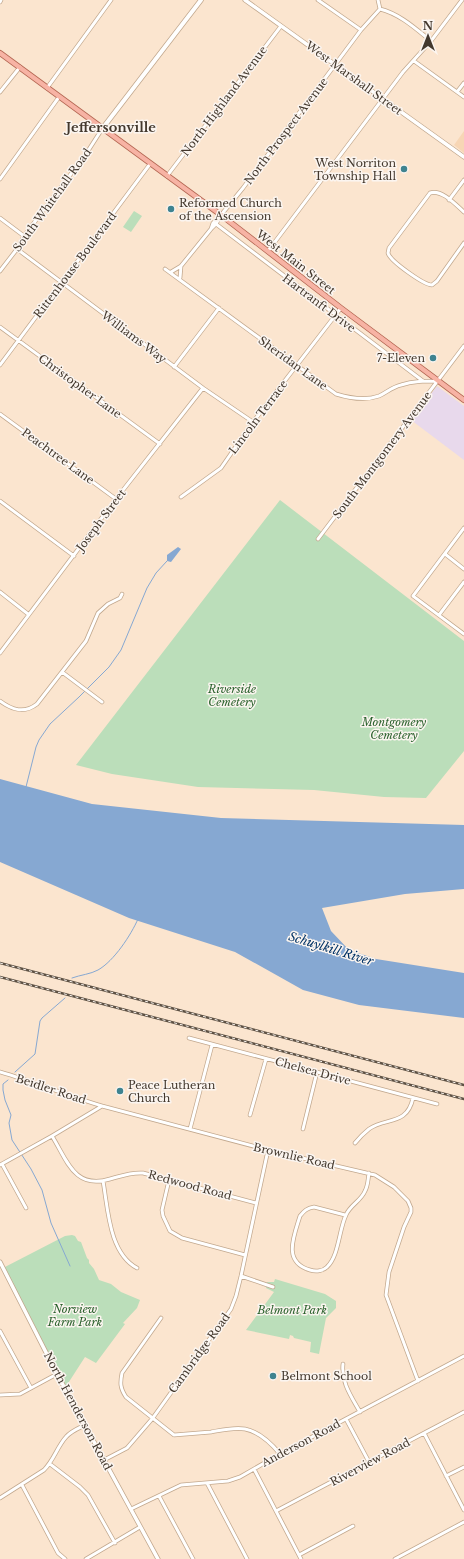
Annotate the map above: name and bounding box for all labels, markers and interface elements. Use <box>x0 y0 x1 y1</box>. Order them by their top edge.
north arrow <box>408 16 448 56</box>
text: N <box>423 19 434 33</box>
street label: West Marshall Street <box>302 38 406 118</box>
street label: North Highland Avenue <box>178 43 270 159</box>
street label: North Prospect Avenue <box>241 75 331 187</box>
district label: Jeffersonville <box>63 119 156 136</box>
street label: South Whitehall Road <box>10 145 95 254</box>
place label: West Norriton Township Hall <box>314 156 396 183</box>
marker: West Norriton Township Hall <box>399 164 409 174</box>
place label: Reformed Church of the Ascension <box>179 196 282 223</box>
marker: Reformed Church of the Ascension <box>166 204 176 214</box>
street label: Rittenhouse Boulevard <box>31 209 120 321</box>
street label: West Main Street <box>253 226 339 298</box>
street label: Hartranft Drive <box>280 271 358 335</box>
street label: Williams Way <box>98 307 169 366</box>
street label: Sheridan Lane <box>256 333 330 393</box>
street label: Christopher Lane <box>36 351 124 421</box>
place label: 7-Eleven <box>377 351 425 365</box>
marker: 7-Eleven <box>428 353 438 363</box>
street label: Lincoln Terrace <box>226 377 290 457</box>
street label: South Montgomery Avenue <box>330 389 434 521</box>
street label: Peachtree Lane <box>19 425 97 487</box>
street label: Joseph Street <box>72 486 129 555</box>
park label: Riverside Cemetery <box>207 682 256 709</box>
park label: Montgomery Cemetery <box>361 715 427 742</box>
water label: Schuylkill River <box>287 929 376 969</box>
street label: Chelsea Drive <box>273 1054 353 1088</box>
street label: Beidler Road <box>14 1071 89 1107</box>
place label: Peace Lutheran Church <box>128 1078 216 1105</box>
marker: Peace Lutheran Church <box>115 1086 125 1096</box>
street label: Brownlie Road <box>252 1140 337 1172</box>
street label: Redwood Road <box>147 1167 234 1203</box>
park label: Norview Farm Park <box>47 1302 103 1329</box>
park label: Belmont Park <box>256 1303 327 1317</box>
street label: Cambridge Road <box>165 1310 233 1396</box>
street label: North Henderson Road <box>41 1350 115 1473</box>
place label: Belmont School <box>281 1369 372 1383</box>
marker: Belmont School <box>268 1371 278 1381</box>
street label: Anderson Road <box>258 1416 343 1470</box>
street label: Riverview Road <box>328 1435 413 1489</box>

